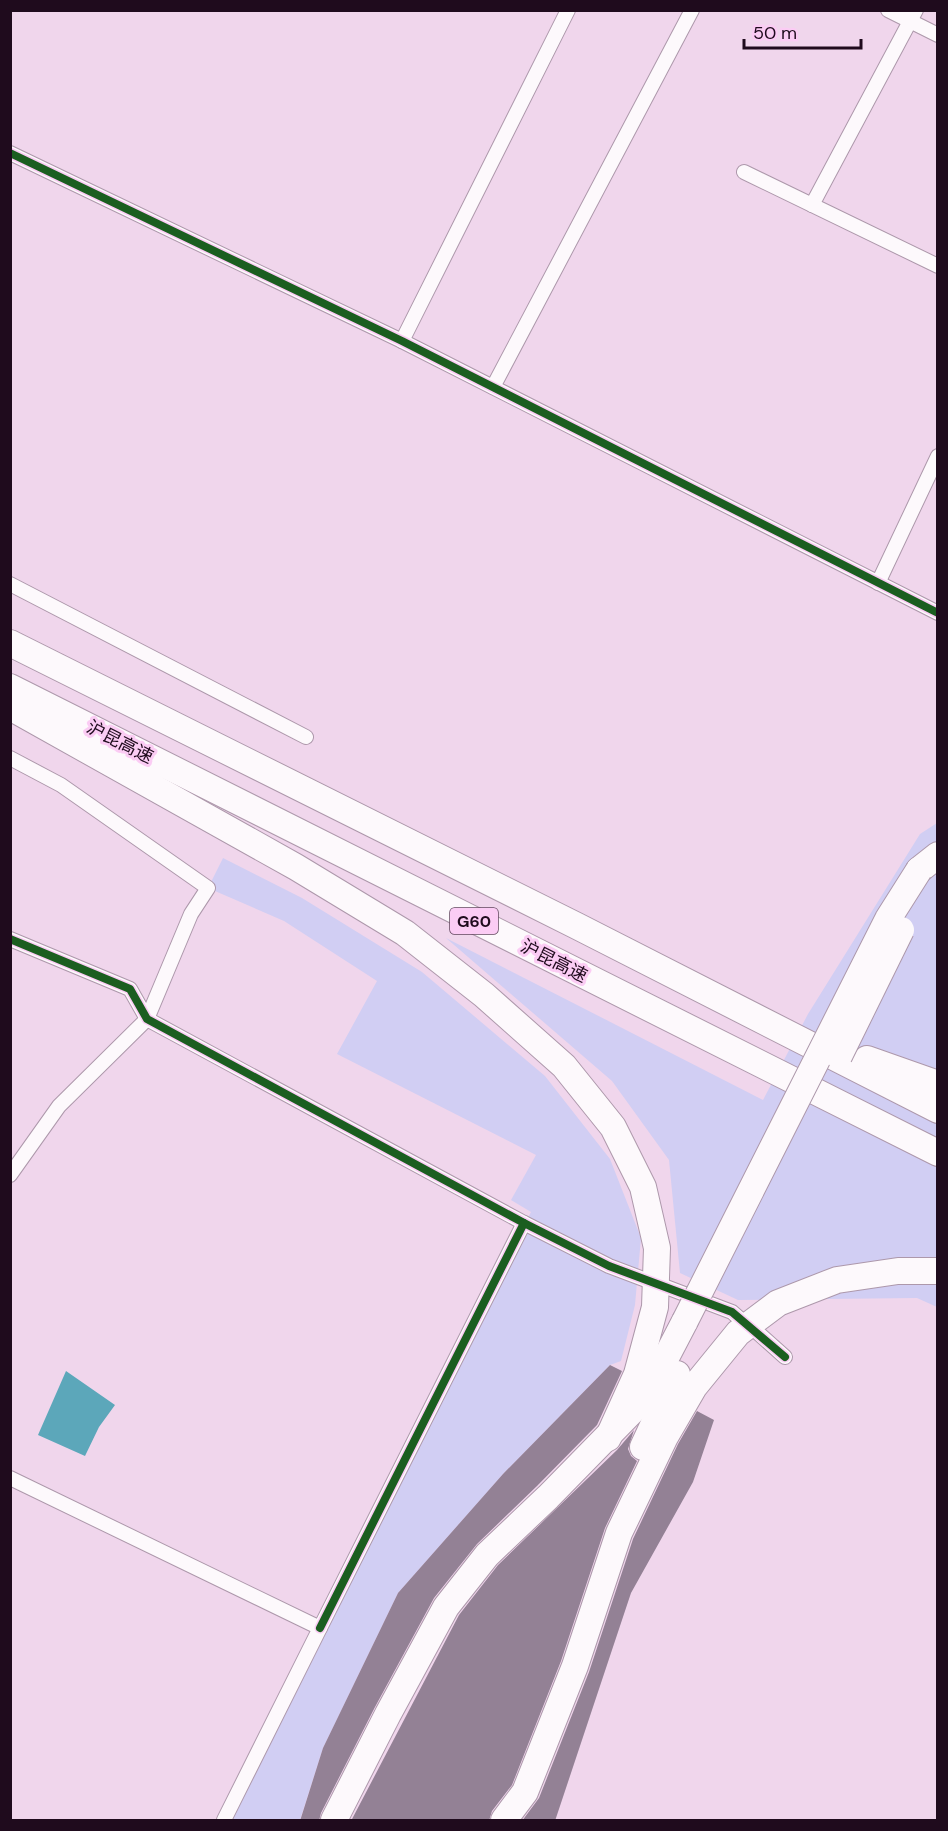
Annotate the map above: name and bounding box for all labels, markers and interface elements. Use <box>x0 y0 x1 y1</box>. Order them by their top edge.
scale bar <box>744 12 861 50</box>
text: 50 m <box>753 21 797 45</box>
street label: 沪昆高速 <box>82 715 158 769</box>
road number: G60 <box>450 908 498 934</box>
street label: 沪昆高速 <box>516 934 592 988</box>

